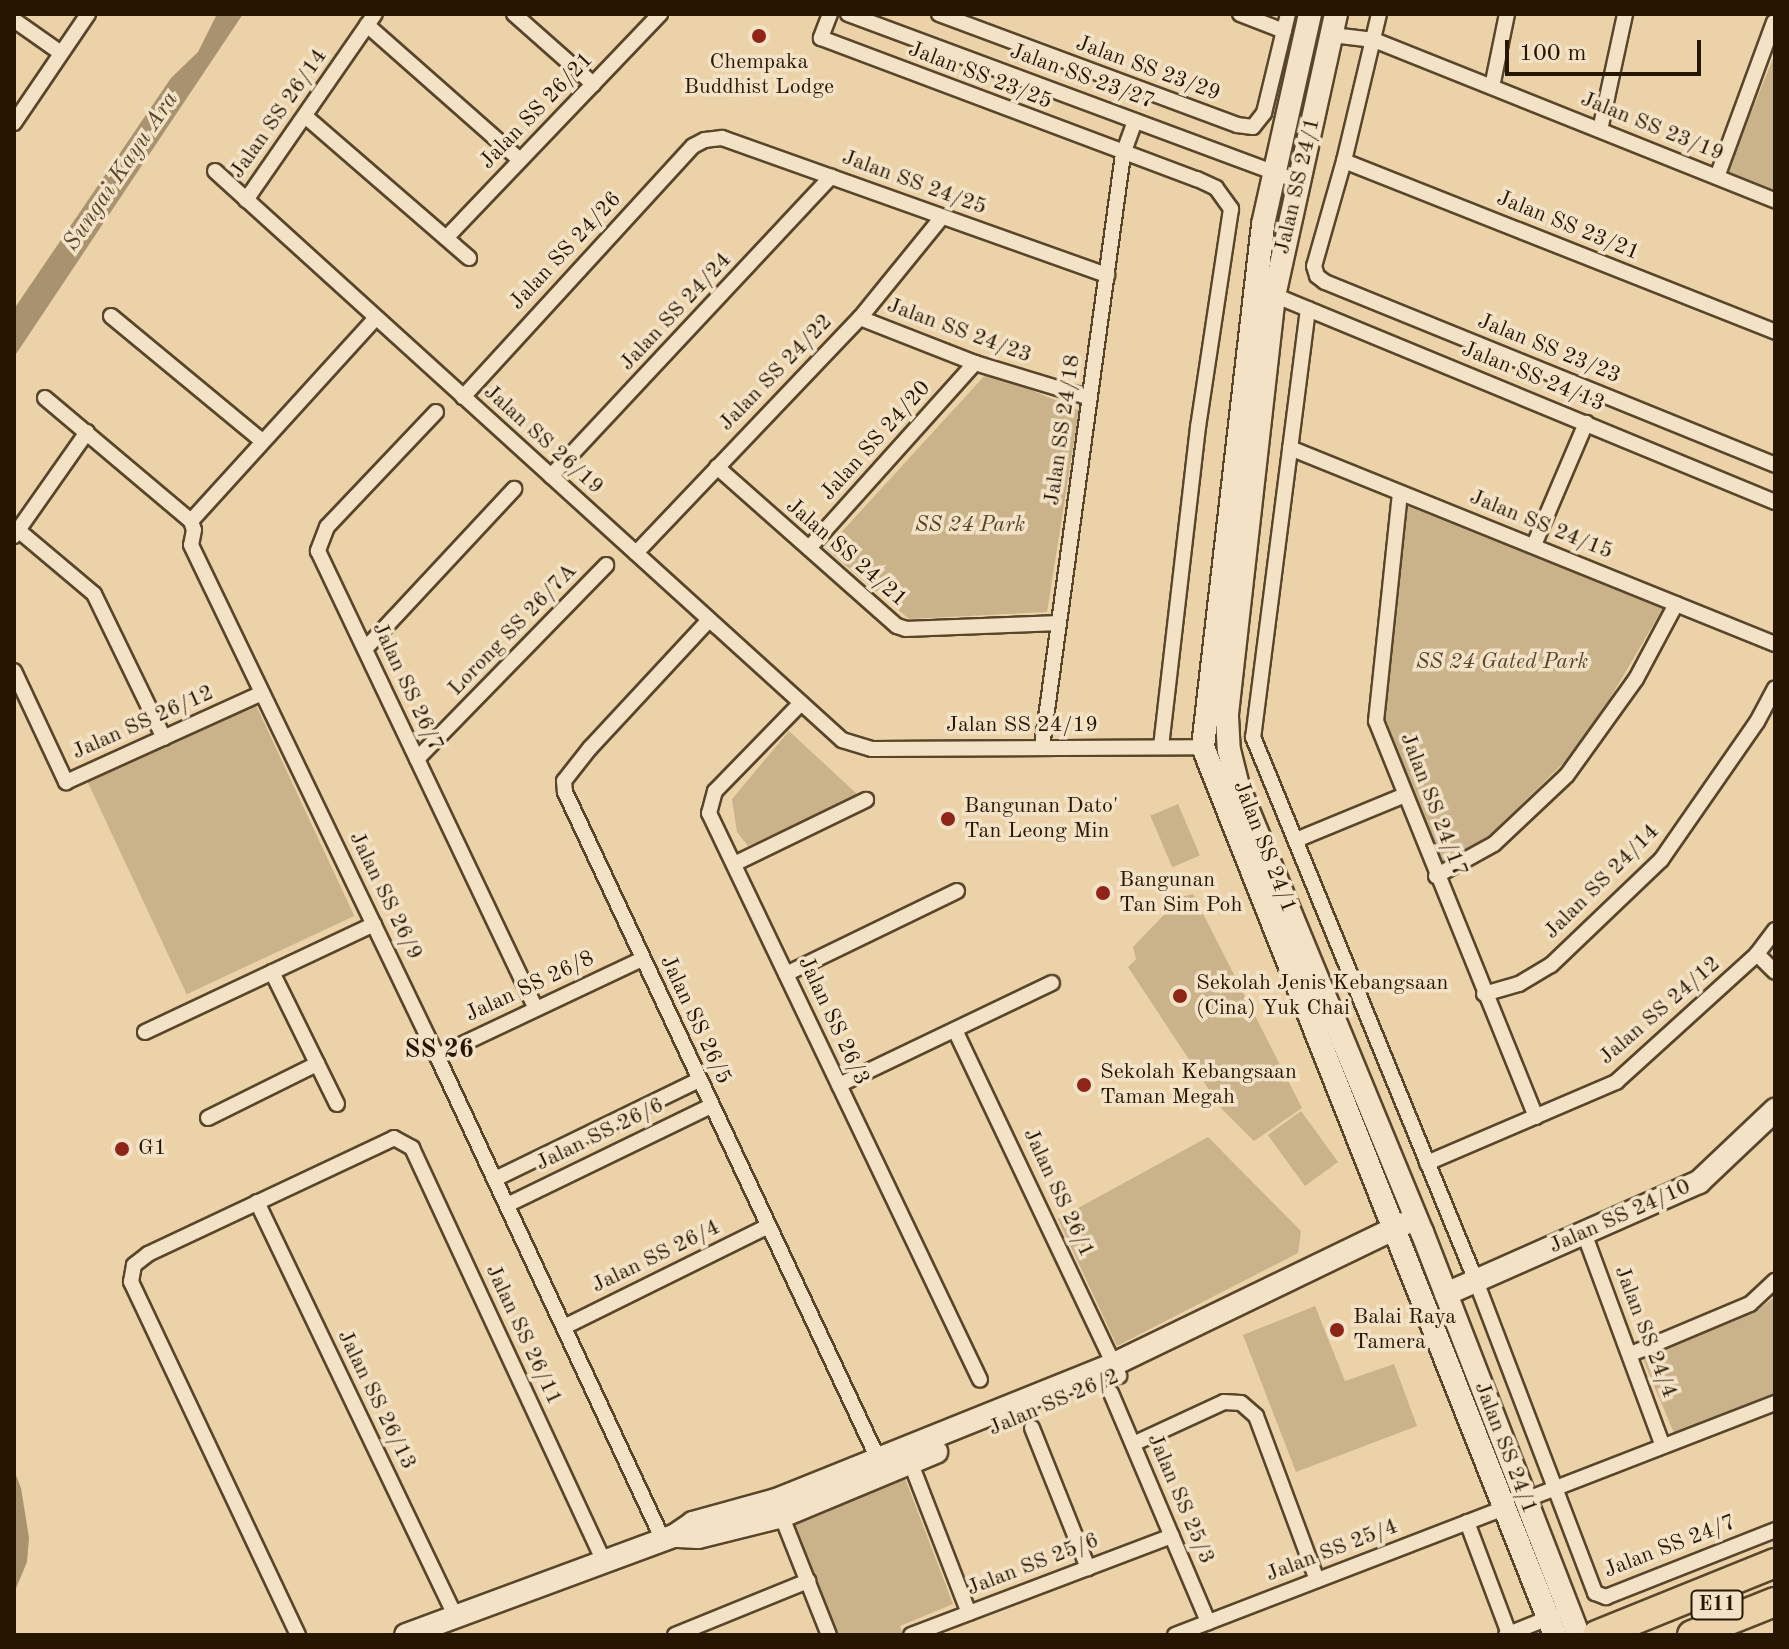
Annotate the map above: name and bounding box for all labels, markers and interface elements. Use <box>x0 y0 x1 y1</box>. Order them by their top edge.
scale bar <box>1509 24 1705 74</box>
marker: Chempaka Buddhist Lodge <box>750 27 768 45</box>
street label: Jalan SS 23/29 <box>1072 31 1224 107</box>
street label: Jalan SS 23/25 <box>904 36 1056 116</box>
street label: Jalan SS 23/27 <box>1006 39 1158 115</box>
text: 100 m <box>1519 42 1587 66</box>
street label: Jalan SS 26/14 <box>225 44 333 184</box>
street label: Jalan SS 26/21 <box>475 47 599 175</box>
place label: Chempaka Buddhist Lodge <box>684 49 834 100</box>
street label: Jalan SS 23/19 <box>1577 86 1727 168</box>
water label: Sungai Kayu Ara <box>58 87 186 257</box>
street label: Jalan SS 24/1 <box>1269 115 1327 257</box>
street label: Jalan SS 24/25 <box>838 145 990 221</box>
street label: Jalan SS 23/21 <box>1493 185 1643 267</box>
street label: Jalan SS 24/26 <box>505 186 627 316</box>
street label: Jalan SS 24/24 <box>615 247 737 377</box>
street label: Jalan SS 24/23 <box>883 293 1035 369</box>
street label: Jalan SS 23/23 <box>1474 308 1624 390</box>
street label: Jalan SS 24/22 <box>714 309 838 437</box>
street label: Jalan SS 24/13 <box>1458 336 1608 418</box>
street label: Jalan SS 24/18 <box>1039 353 1087 507</box>
street label: Jalan SS 24/20 <box>815 376 937 506</box>
street label: Jalan SS 26/19 <box>478 379 608 501</box>
street label: Jalan SS 24/15 <box>1466 484 1616 566</box>
street label: Jalan SS 24/21 <box>780 493 912 613</box>
park label: SS 24 Park <box>915 513 1025 539</box>
street label: Lorong SS 26/7A <box>443 558 583 702</box>
street label: Jalan SS 26/7 <box>366 618 448 756</box>
park label: SS 24 Gated Park <box>1416 650 1588 676</box>
street label: Jalan SS 26/12 <box>68 680 218 766</box>
street label: Jalan SS 24/19 <box>946 713 1098 739</box>
street label: Jalan SS 24/17 <box>1393 729 1473 881</box>
street label: Jalan SS 24/1 <box>1227 777 1301 917</box>
place label: Bangunan Dato' Tan Leong Min <box>964 793 1118 844</box>
marker: Bangunan Dato' Tan Leong Min <box>939 810 957 828</box>
street label: Jalan SS 24/14 <box>1539 819 1665 945</box>
street label: Jalan SS 26/9 <box>343 828 427 964</box>
place label: Bangunan Tan Sim Poh <box>1119 867 1242 918</box>
marker: Bangunan Tan Sim Poh <box>1094 884 1112 902</box>
street label: Jalan SS 26/8 <box>461 946 599 1028</box>
street label: Jalan SS 26/5 <box>654 951 736 1089</box>
street label: Jalan SS 24/12 <box>1594 951 1726 1071</box>
street label: Jalan SS 26/3 <box>792 952 874 1090</box>
place label: Sekolah Jenis Kebangsaan (Cina) Yuk Chai <box>1196 970 1448 1022</box>
marker: Sekolah Jenis Kebangsaan (Cina) Yuk Chai <box>1171 987 1189 1005</box>
district label: SS 26 <box>404 1035 474 1067</box>
place label: Sekolah Kebangsaan Taman Megah <box>1100 1059 1297 1110</box>
marker: Sekolah Kebangsaan Taman Megah <box>1075 1076 1093 1094</box>
street label: Jalan SS 26/6 <box>532 1093 668 1177</box>
street label: Jalan SS 26/1 <box>1017 1124 1099 1262</box>
place label: G1 <box>138 1136 167 1162</box>
marker: G1 <box>113 1140 131 1158</box>
street label: Jalan SS 24/10 <box>1545 1174 1695 1260</box>
street label: Jalan SS 26/4 <box>588 1215 724 1299</box>
street label: Jalan SS 26/11 <box>479 1261 567 1409</box>
street label: Jalan SS 24/4 <box>1608 1262 1682 1402</box>
place label: Balai Raya Tamera <box>1353 1304 1456 1356</box>
marker: Balai Raya Tamera <box>1328 1321 1346 1339</box>
street label: Jalan SS 26/13 <box>331 1326 421 1474</box>
street label: Jalan SS 26/2 <box>985 1364 1123 1442</box>
street label: Jalan SS 24/1 <box>1468 1378 1542 1518</box>
street label: Jalan SS 25/3 <box>1141 1430 1219 1568</box>
street label: Jalan SS 24/7 <box>1600 1510 1740 1584</box>
street label: Jalan SS 25/4 <box>1262 1514 1402 1588</box>
street label: Jalan SS 25/6 <box>963 1528 1103 1602</box>
road number: E11 <box>1689 1589 1745 1621</box>

